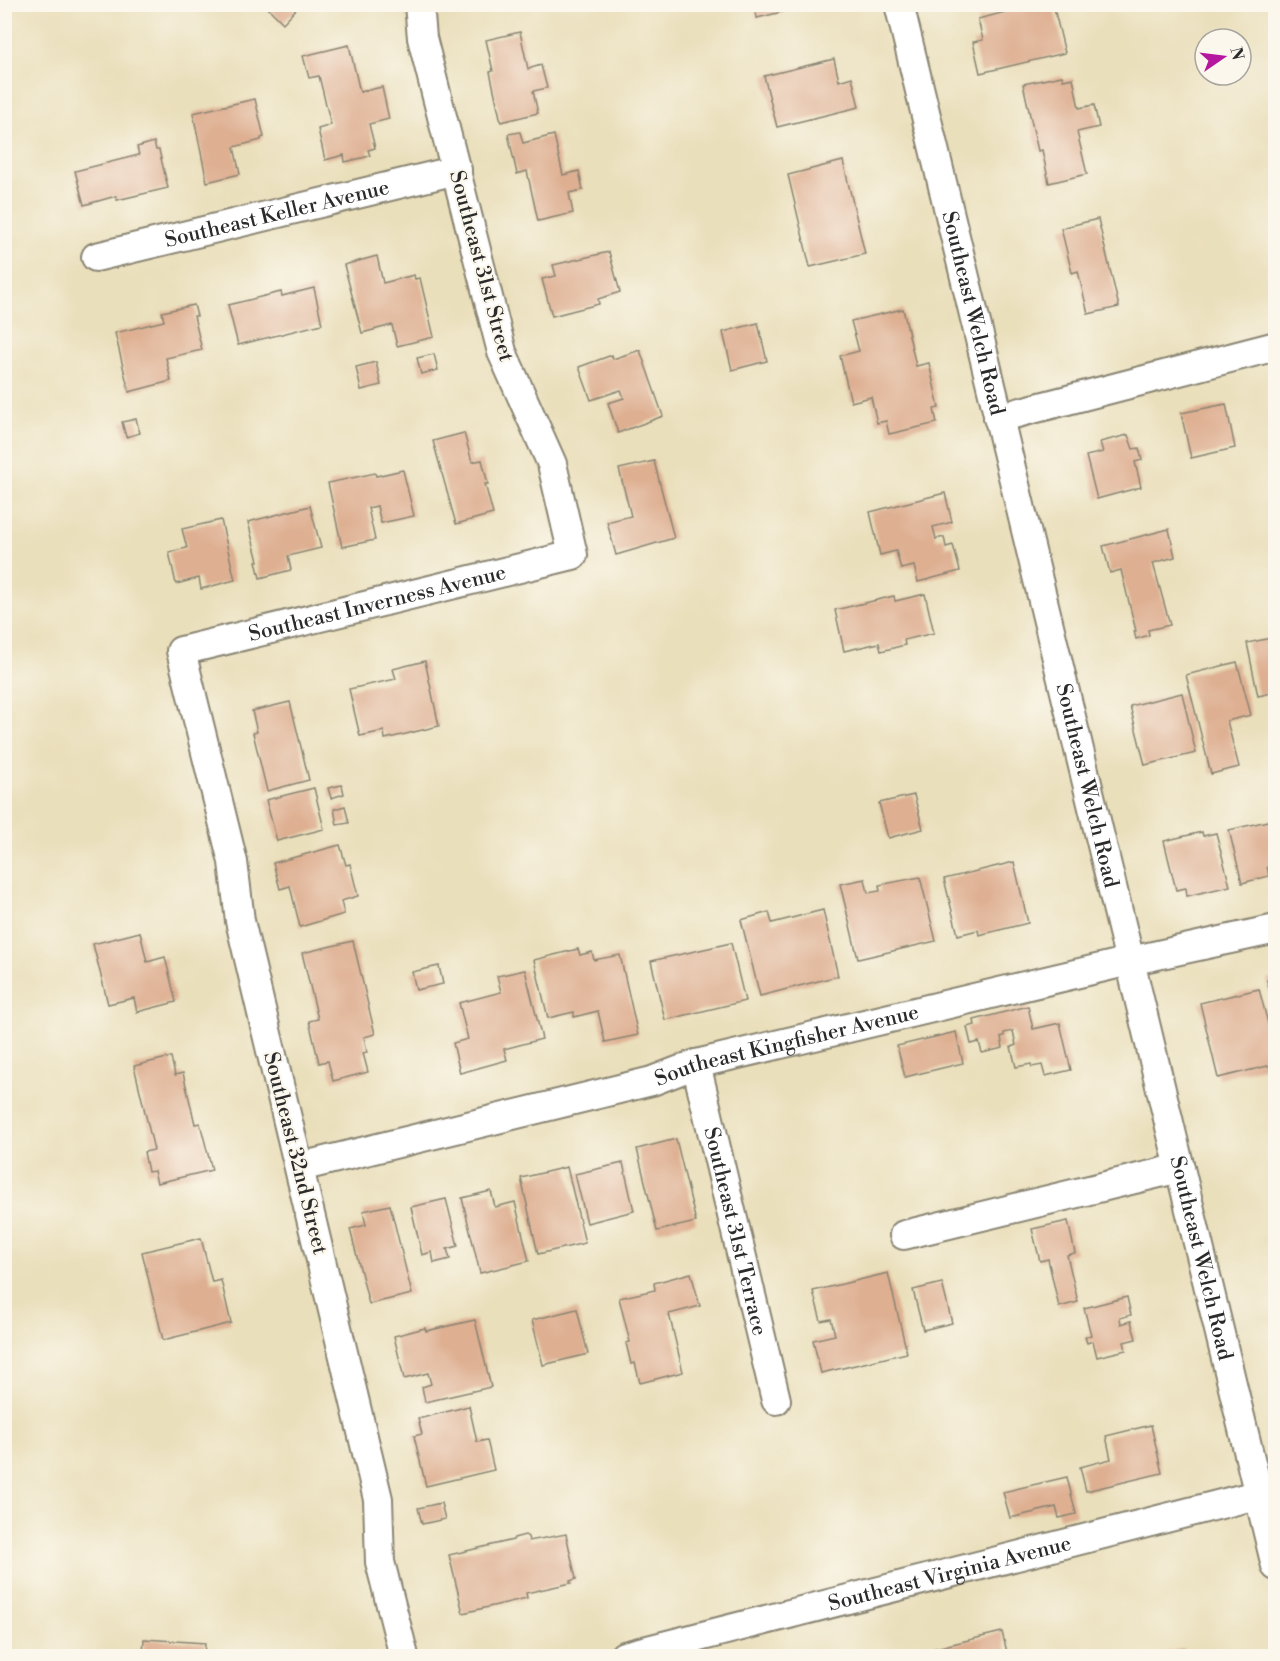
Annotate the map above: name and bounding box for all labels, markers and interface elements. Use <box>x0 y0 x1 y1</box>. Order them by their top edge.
north arrow <box>1193 27 1253 87</box>
text: N <box>1225 45 1248 63</box>
street label: Southeast 31st Street <box>443 168 519 365</box>
street label: Southeast Keller Avenue <box>162 175 392 254</box>
street label: Southeast Welch Road <box>935 209 1010 418</box>
street label: Southeast Inverness Avenue <box>246 560 509 648</box>
street label: Southeast Welch Road <box>1050 681 1124 891</box>
street label: Southeast Kingfisher Avenue <box>651 1000 922 1093</box>
street label: Southeast 32nd Street <box>257 1049 333 1258</box>
street label: Southeast 31st Terrace <box>697 1125 772 1338</box>
street label: Southeast Welch Road <box>1164 1154 1238 1363</box>
street label: Southeast Virginia Avenue <box>826 1531 1074 1617</box>

